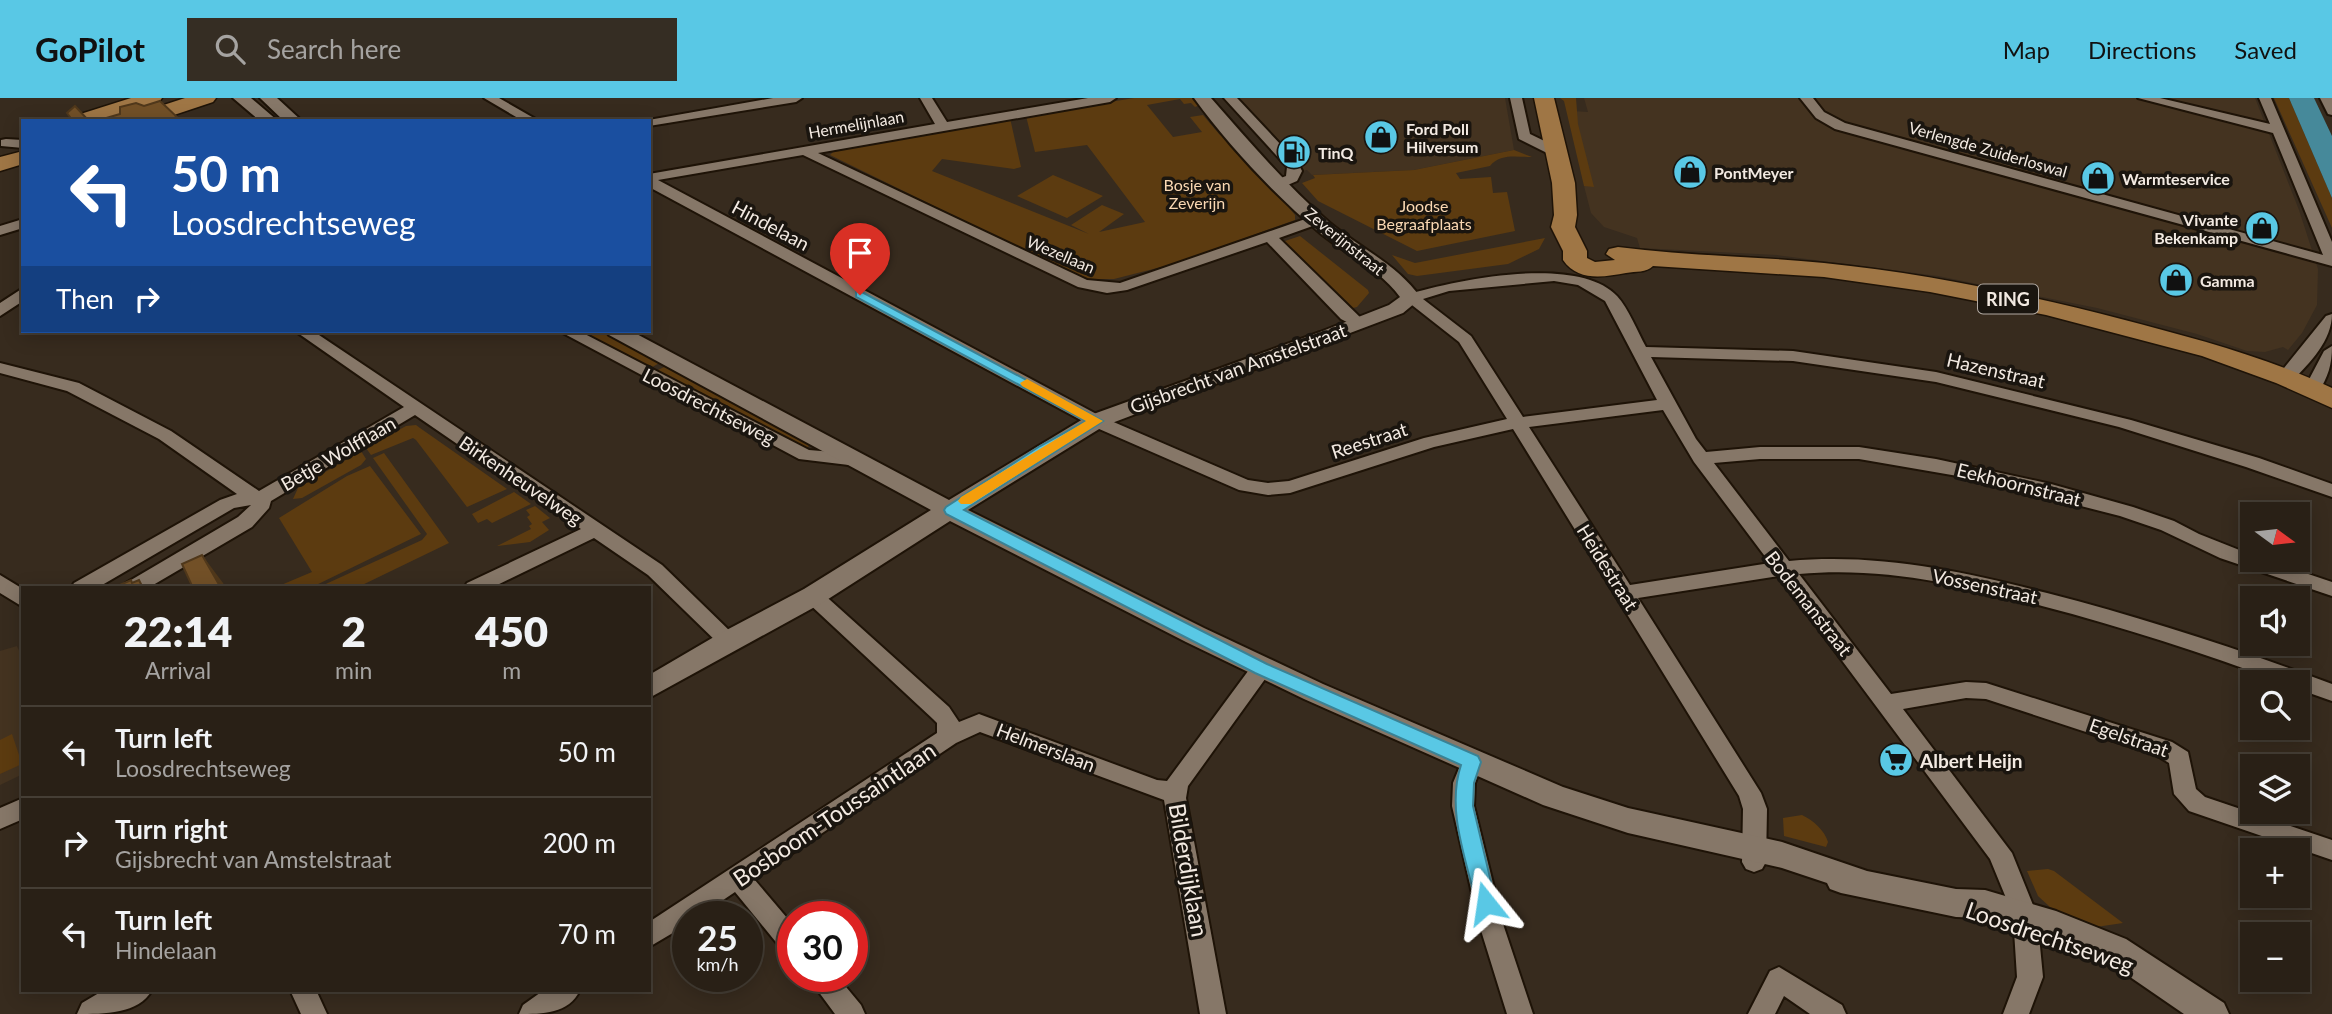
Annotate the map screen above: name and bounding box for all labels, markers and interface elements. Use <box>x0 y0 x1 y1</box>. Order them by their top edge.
search box <box>187 18 677 81</box>
text: GoPilot <box>35 29 145 69</box>
icon: search <box>211 30 249 68</box>
text: Search here <box>267 33 401 65</box>
text: Map <box>2003 35 2050 64</box>
text: Directions <box>2088 35 2196 64</box>
text: Saved <box>2234 35 2297 64</box>
street label: Hermelijnlaan <box>807 106 905 142</box>
street label: Verlengde Zuiderloswal <box>1907 117 2069 181</box>
shop icon: Ford Poll Hilversum <box>1362 118 1400 156</box>
place label: Ford Poll Hilversum <box>1406 119 1478 156</box>
fuel station icon: TinQ <box>1275 133 1313 171</box>
place label: TinQ <box>1318 143 1353 162</box>
text: 50 m <box>171 144 281 202</box>
icon: left <box>56 147 147 238</box>
shop icon: PontMeyer <box>1671 153 1709 191</box>
shop icon: Warmteservice <box>2079 159 2117 197</box>
place label: PontMeyer <box>1714 163 1793 182</box>
place label: Warmteservice <box>2122 169 2230 188</box>
park label: Bosje van Zeverijn <box>1163 175 1231 212</box>
street label: Hindelaan <box>728 195 814 255</box>
park label: Joodse Begraafplaats <box>1376 196 1472 233</box>
text: Loosdrechtseweg <box>171 203 416 242</box>
street label: Zeverijnstraat <box>1302 203 1389 279</box>
shop icon: Vivante Bekenkamp <box>2243 209 2281 247</box>
place label: Vivante Bekenkamp <box>2154 210 2238 247</box>
pin <box>830 223 890 295</box>
street label: Wezellaan <box>1024 231 1098 277</box>
icon: arrive <box>841 234 879 272</box>
shop icon: Gamma <box>2157 261 2195 299</box>
place label: Gamma <box>2200 271 2255 290</box>
icon: right <box>128 280 166 318</box>
text: Then <box>56 283 114 315</box>
road number: RING <box>1978 284 2038 314</box>
street label: Gijsbrecht van Amstelstraat <box>1127 318 1349 418</box>
street label: Hazenstraat <box>1945 348 2048 393</box>
street label: Loosdrechtseweg <box>639 363 779 449</box>
street label: Betje Wolfflaan <box>277 411 399 495</box>
street label: Reestraat <box>1328 417 1410 463</box>
street label: Birkenheuvelweg <box>455 430 587 530</box>
street label: Eekhoornstraat <box>1954 457 2084 511</box>
north arrow <box>2240 502 2310 572</box>
map controls <box>2240 502 2310 992</box>
street label: Heidestraat <box>1573 520 1644 614</box>
street label: Bodemanstraat <box>1761 546 1857 660</box>
street label: Vossenstraat <box>1930 564 2040 608</box>
button: sound <box>2240 586 2310 656</box>
text: 22:14 <box>124 606 232 656</box>
text: 2 <box>342 606 366 656</box>
text: 450 <box>475 606 548 656</box>
text: Arrival <box>145 656 211 684</box>
text: min <box>335 656 372 684</box>
text: m <box>502 656 521 684</box>
button: search <box>2240 670 2310 740</box>
street label: Egelstraat <box>2086 713 2172 761</box>
street label: Helmerslaan <box>994 718 1098 776</box>
text: Turn left <box>115 722 212 754</box>
icon: left <box>56 733 94 771</box>
text: 50 m <box>558 736 616 768</box>
street label: Bosboom-Toussaintlaan <box>727 736 941 892</box>
supermarket icon: Albert Heijn <box>1877 741 1915 779</box>
place label: Albert Heijn <box>1919 749 2022 772</box>
text: Loosdrechtseweg <box>115 754 291 782</box>
button: layers <box>2240 754 2310 824</box>
street label: Bilderdijklaan <box>1163 801 1215 939</box>
text: Turn right <box>115 813 228 845</box>
icon: right <box>56 824 94 862</box>
text: 200 m <box>543 827 616 859</box>
button: + <box>2240 838 2310 908</box>
text: Gijsbrecht van Amstelstraat <box>115 845 391 873</box>
position arrow <box>1449 866 1523 940</box>
street label: Loosdrechtseweg <box>1962 895 2138 979</box>
speed limit sign: 30 <box>777 901 868 992</box>
text: Turn left <box>115 904 212 936</box>
icon: left <box>56 915 94 953</box>
text: 25 <box>697 916 738 958</box>
text: 70 m <box>558 918 616 950</box>
button: − <box>2240 922 2310 992</box>
text: Hindelaan <box>115 936 217 964</box>
text: km/h <box>696 953 739 975</box>

